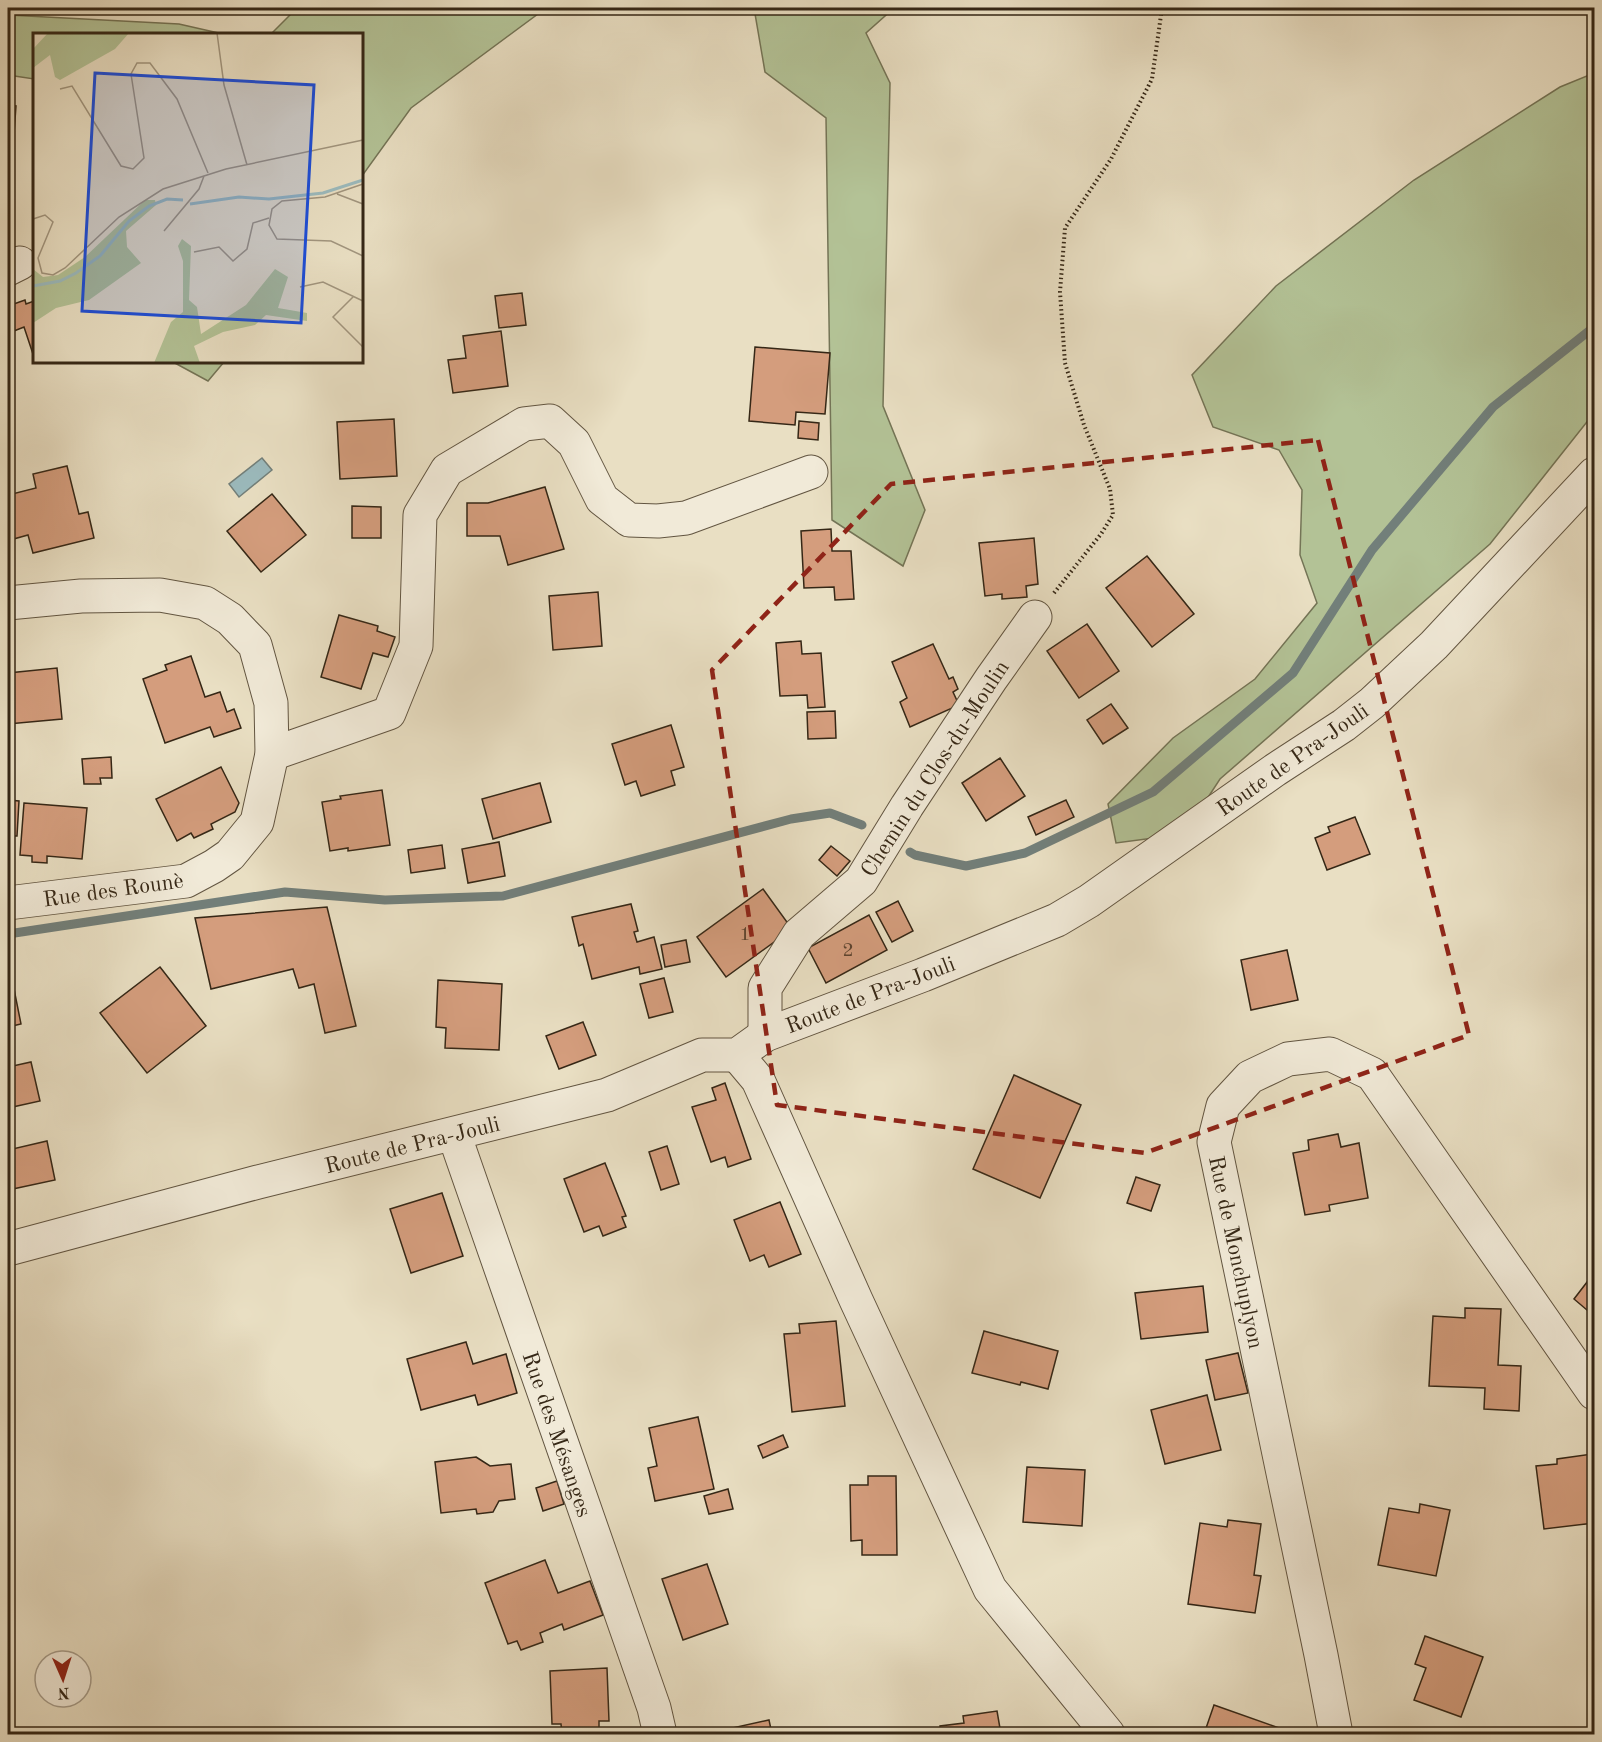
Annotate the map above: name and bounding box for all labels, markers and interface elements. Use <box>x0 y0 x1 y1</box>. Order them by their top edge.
inset map <box>33 33 363 363</box>
street label: Chemin du Clos-du-Moulin <box>858 657 1014 881</box>
street label: Route de Pra-Jouli <box>1213 700 1373 821</box>
street label: Rue des Rounè <box>42 870 185 912</box>
house number: 1 <box>739 925 751 945</box>
house number: 2 <box>842 941 854 961</box>
street label: Route de Pra-Jouli <box>783 953 959 1038</box>
street label: Route de Pra-Jouli <box>323 1114 502 1178</box>
street label: Rue de Monchuplyon <box>1204 1154 1266 1351</box>
street label: Rue des Mésanges <box>517 1349 595 1520</box>
north arrow <box>33 1649 93 1709</box>
text: N <box>56 1684 70 1700</box>

